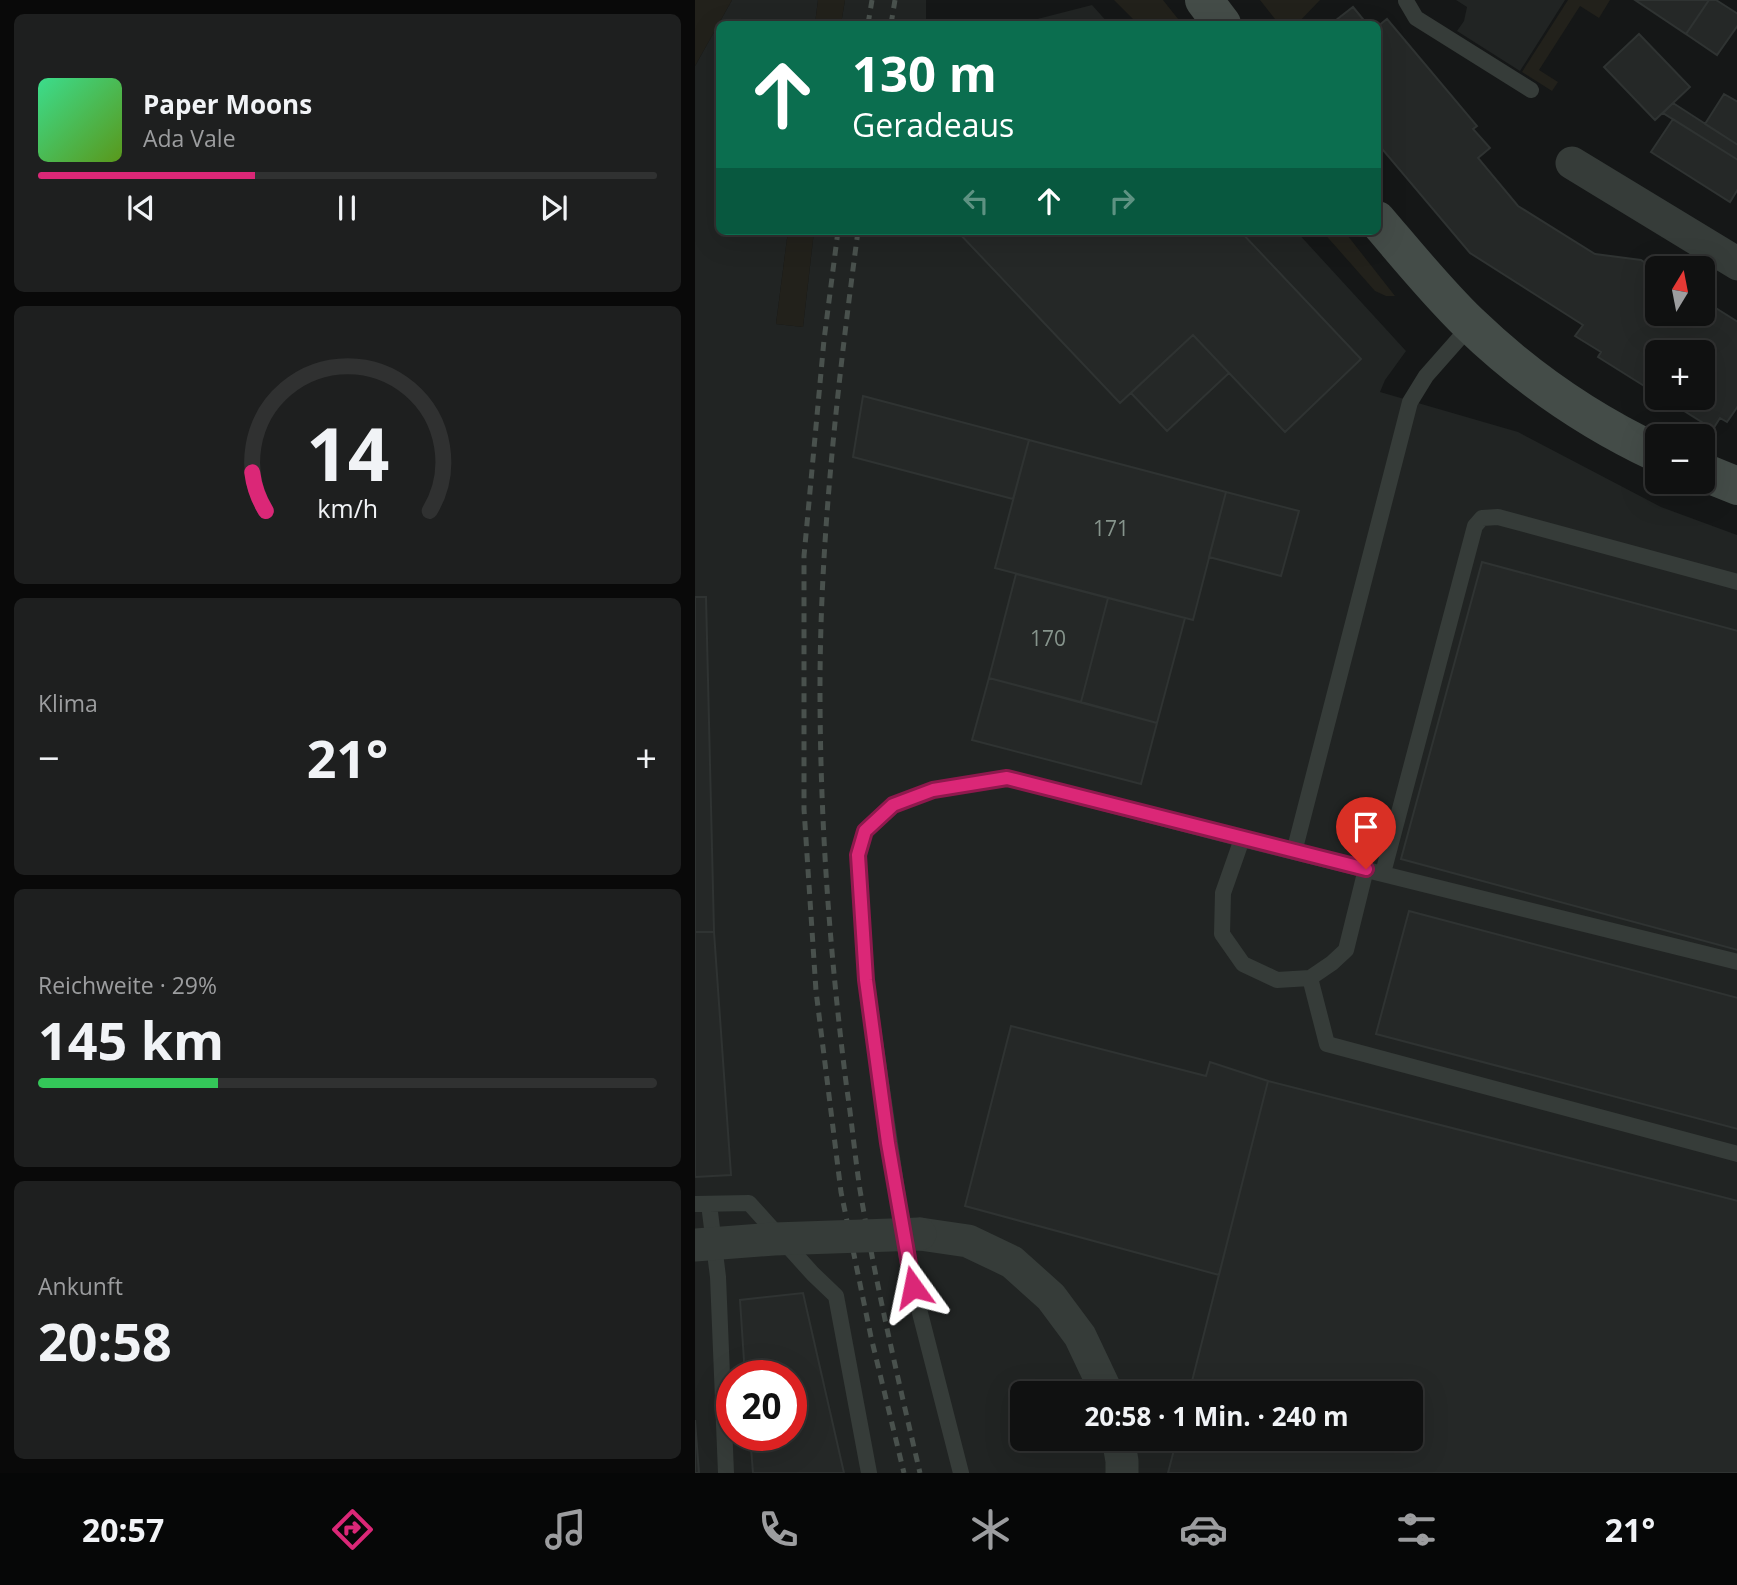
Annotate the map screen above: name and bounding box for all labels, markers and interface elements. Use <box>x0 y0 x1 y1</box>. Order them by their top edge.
text: 130 m <box>852 40 997 106</box>
icon: ahead <box>737 49 828 140</box>
text: Paper Moons <box>143 86 312 122</box>
text: Geradeaus <box>852 103 1014 146</box>
text: Ada Vale <box>143 122 236 154</box>
icon: left <box>957 182 995 220</box>
icon: ahead <box>1030 182 1068 220</box>
icon: right <box>1103 182 1141 220</box>
icon: previous <box>122 189 160 227</box>
icon: pause <box>328 189 366 227</box>
icon: next <box>535 189 573 227</box>
north arrow <box>1645 256 1715 326</box>
map controls <box>1645 256 1715 494</box>
button: + <box>1645 340 1715 410</box>
text: 14 <box>306 403 389 502</box>
button: − <box>1645 424 1715 494</box>
text: km/h <box>317 490 378 524</box>
house number: 171 <box>1093 514 1129 542</box>
house number: 170 <box>1030 624 1066 652</box>
text: Klima <box>38 687 98 719</box>
text: 21° <box>307 722 388 793</box>
text: − <box>38 731 60 783</box>
text: + <box>635 731 657 783</box>
pin <box>1336 797 1396 869</box>
icon: arrive <box>1347 808 1385 846</box>
text: Reichweite · 29% <box>38 969 217 1001</box>
text: 145 km <box>38 1004 224 1075</box>
position arrow <box>876 1250 950 1324</box>
text: Ankunft <box>38 1270 123 1302</box>
text: 20:58 <box>38 1305 172 1376</box>
speed limit sign: 20 <box>716 1360 807 1451</box>
text: 20:58 · 1 Min. · 240 m <box>1084 1398 1349 1434</box>
icon: directions <box>328 1505 377 1554</box>
icon: music <box>541 1505 590 1554</box>
icon: phone <box>754 1505 803 1554</box>
icon: climate <box>966 1505 1015 1554</box>
icon: car <box>1179 1505 1228 1554</box>
icon: filters <box>1392 1505 1441 1554</box>
text: 20:57 <box>82 1508 164 1551</box>
text: 21° <box>1605 1508 1655 1551</box>

